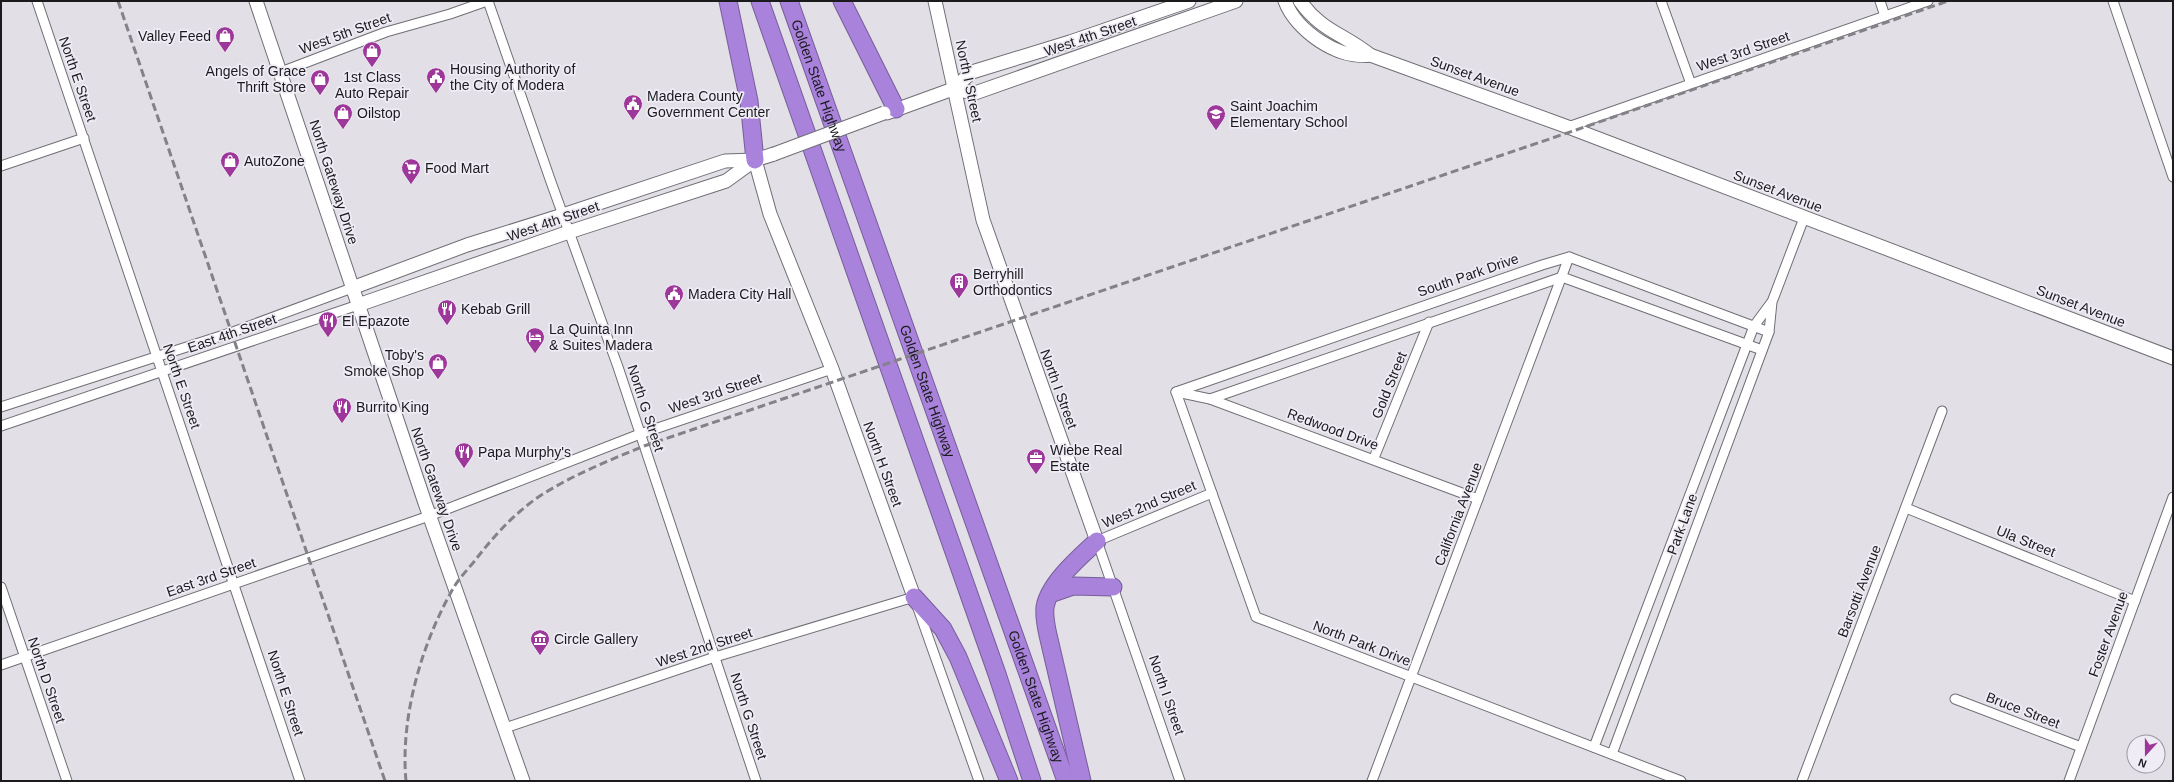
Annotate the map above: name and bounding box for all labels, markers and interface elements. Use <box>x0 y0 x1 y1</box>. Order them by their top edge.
street label: West 5th Street <box>297 9 393 57</box>
street label: West 4th Street <box>1042 13 1138 59</box>
street label: Golden State Highway <box>788 17 850 154</box>
shop icon: Valley Feed <box>214 25 236 53</box>
place label: Valley Feed <box>138 28 211 44</box>
street label: West 3rd Street <box>1695 28 1792 74</box>
street label: North E Street <box>56 34 100 124</box>
street label: North I Street <box>953 39 986 123</box>
shop icon: 1st Class Auto Repair <box>361 40 383 68</box>
street label: Sunset Avenue <box>1428 52 1522 100</box>
place label: Housing Authority of the City of Modera <box>450 61 575 93</box>
place label: Angels of Grace Thrift Store <box>206 63 306 95</box>
public building icon: Housing Authority of the City of Modera <box>425 66 447 94</box>
shop icon: Angels of Grace Thrift Store <box>309 68 331 96</box>
place label: 1st Class Auto Repair <box>335 69 409 101</box>
place label: Madera County Government Center <box>647 88 770 120</box>
public building icon: Madera County Government Center <box>622 93 644 121</box>
place label: Saint Joachim Elementary School <box>1230 98 1348 130</box>
shop icon: Oilstop <box>332 102 354 130</box>
school or university icon: Saint Joachim Elementary School <box>1205 103 1227 131</box>
place label: Oilstop <box>357 105 401 121</box>
street label: North Gateway Drive <box>306 118 362 246</box>
shop icon: AutoZone <box>219 150 241 178</box>
place label: AutoZone <box>244 153 305 169</box>
supermarket icon: Food Mart <box>400 157 422 185</box>
place label: Food Mart <box>425 160 489 176</box>
street label: Sunset Avenue <box>1731 167 1825 215</box>
street label: West 4th Street <box>505 198 601 244</box>
street label: South Park Drive <box>1415 250 1521 300</box>
place label: Berryhill Orthodontics <box>973 266 1052 298</box>
building icon: Berryhill Orthodontics <box>948 271 970 299</box>
street label: Sunset Avenue <box>2034 282 2128 330</box>
public building icon: Madera City Hall <box>663 283 685 311</box>
place label: Madera City Hall <box>688 286 791 302</box>
restaurant icon: Kebab Grill <box>436 298 458 326</box>
place label: Kebab Grill <box>461 301 530 317</box>
street label: East 4th Street <box>186 310 278 356</box>
restaurant icon: El Epazote <box>317 310 339 338</box>
place label: El Epazote <box>342 313 410 329</box>
place label: La Quinta Inn & Suites Madera <box>549 321 653 353</box>
street label: Golden State Highway <box>897 323 958 460</box>
hotel icon: La Quinta Inn & Suites Madera <box>524 326 546 354</box>
street label: North E Street <box>160 341 204 431</box>
place label: Toby's Smoke Shop <box>344 347 424 379</box>
street label: North I Street <box>1037 347 1081 431</box>
street label: Gold Street <box>1368 349 1410 421</box>
shop icon: Toby's Smoke Shop <box>427 352 449 380</box>
street label: North G Street <box>624 363 668 453</box>
street label: West 3rd Street <box>667 370 764 416</box>
restaurant icon: Burrito King <box>331 396 353 424</box>
place label: Burrito King <box>356 399 429 415</box>
street label: Redwood Drive <box>1285 405 1381 453</box>
street label: North H Street <box>860 419 906 509</box>
street label: North Gateway Drive <box>408 425 466 553</box>
restaurant icon: Papa Murphy's <box>453 441 475 469</box>
place label: Wiebe Real Estate <box>1050 442 1122 474</box>
place label: Papa Murphy's <box>478 444 571 460</box>
office icon: Wiebe Real Estate <box>1025 447 1047 475</box>
street label: California Avenue <box>1431 460 1485 568</box>
street label: West 2nd Street <box>1100 477 1198 531</box>
street label: Park Lane <box>1664 491 1701 557</box>
street label: Ula Street <box>1994 522 2058 560</box>
street label: Barsotti Avenue <box>1834 542 1884 640</box>
street label: East 3rd Street <box>164 554 258 600</box>
street label: Foster Avenue <box>2085 589 2131 679</box>
street label: North Park Drive <box>1311 617 1413 669</box>
street label: West 2nd Street <box>654 624 754 670</box>
museum icon: Circle Gallery <box>529 628 551 656</box>
street label: Golden State Highway <box>1005 628 1067 765</box>
place label: Circle Gallery <box>554 631 638 647</box>
street label: North D Street <box>25 635 69 725</box>
street label: North E Street <box>265 648 307 738</box>
street label: North I Street <box>1146 653 1188 737</box>
street label: North G Street <box>727 671 771 761</box>
street label: Bruce Street <box>1984 689 2062 731</box>
north arrow <box>2126 734 2166 774</box>
text: N <box>2137 756 2148 770</box>

